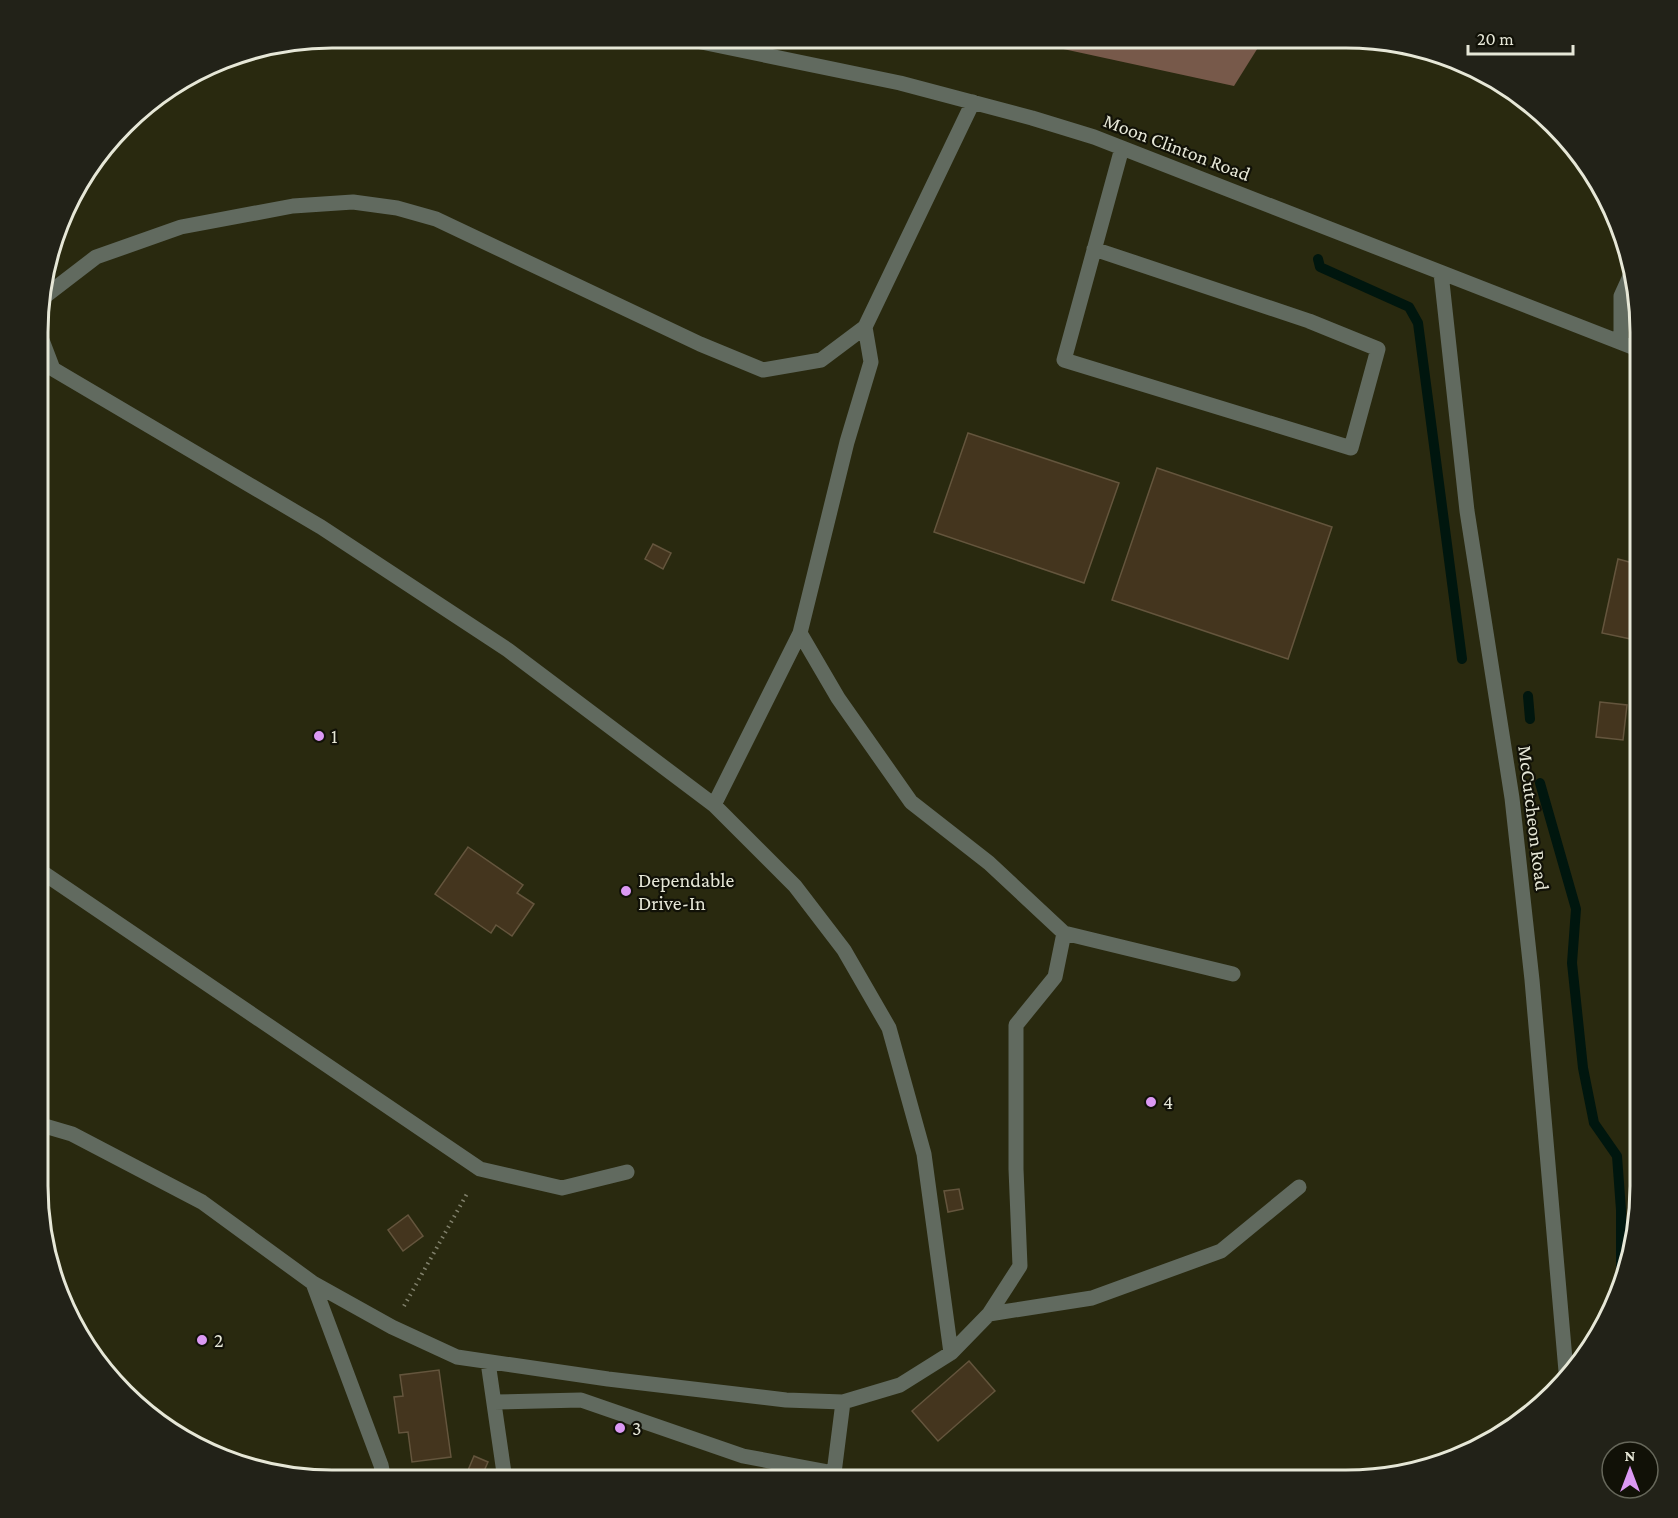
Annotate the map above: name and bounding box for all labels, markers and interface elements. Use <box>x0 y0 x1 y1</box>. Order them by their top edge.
scale bar <box>1468 18 1573 56</box>
text: 20 m <box>1477 29 1514 49</box>
street label: Moon Clinton Road <box>1101 109 1254 185</box>
place label: 1 <box>331 725 338 747</box>
marker: 1 <box>312 729 326 743</box>
street label: McCutcheon Road <box>1514 744 1554 892</box>
place label: Dependable Drive-In <box>638 869 734 914</box>
marker: Dependable Drive-In <box>619 884 633 898</box>
place label: 4 <box>1163 1091 1173 1113</box>
marker: 4 <box>1144 1095 1158 1109</box>
place label: 2 <box>214 1329 224 1351</box>
marker: 2 <box>195 1333 209 1347</box>
place label: 3 <box>632 1417 642 1439</box>
marker: 3 <box>613 1421 627 1435</box>
north arrow <box>1600 1440 1660 1500</box>
text: N <box>1625 1447 1636 1464</box>

